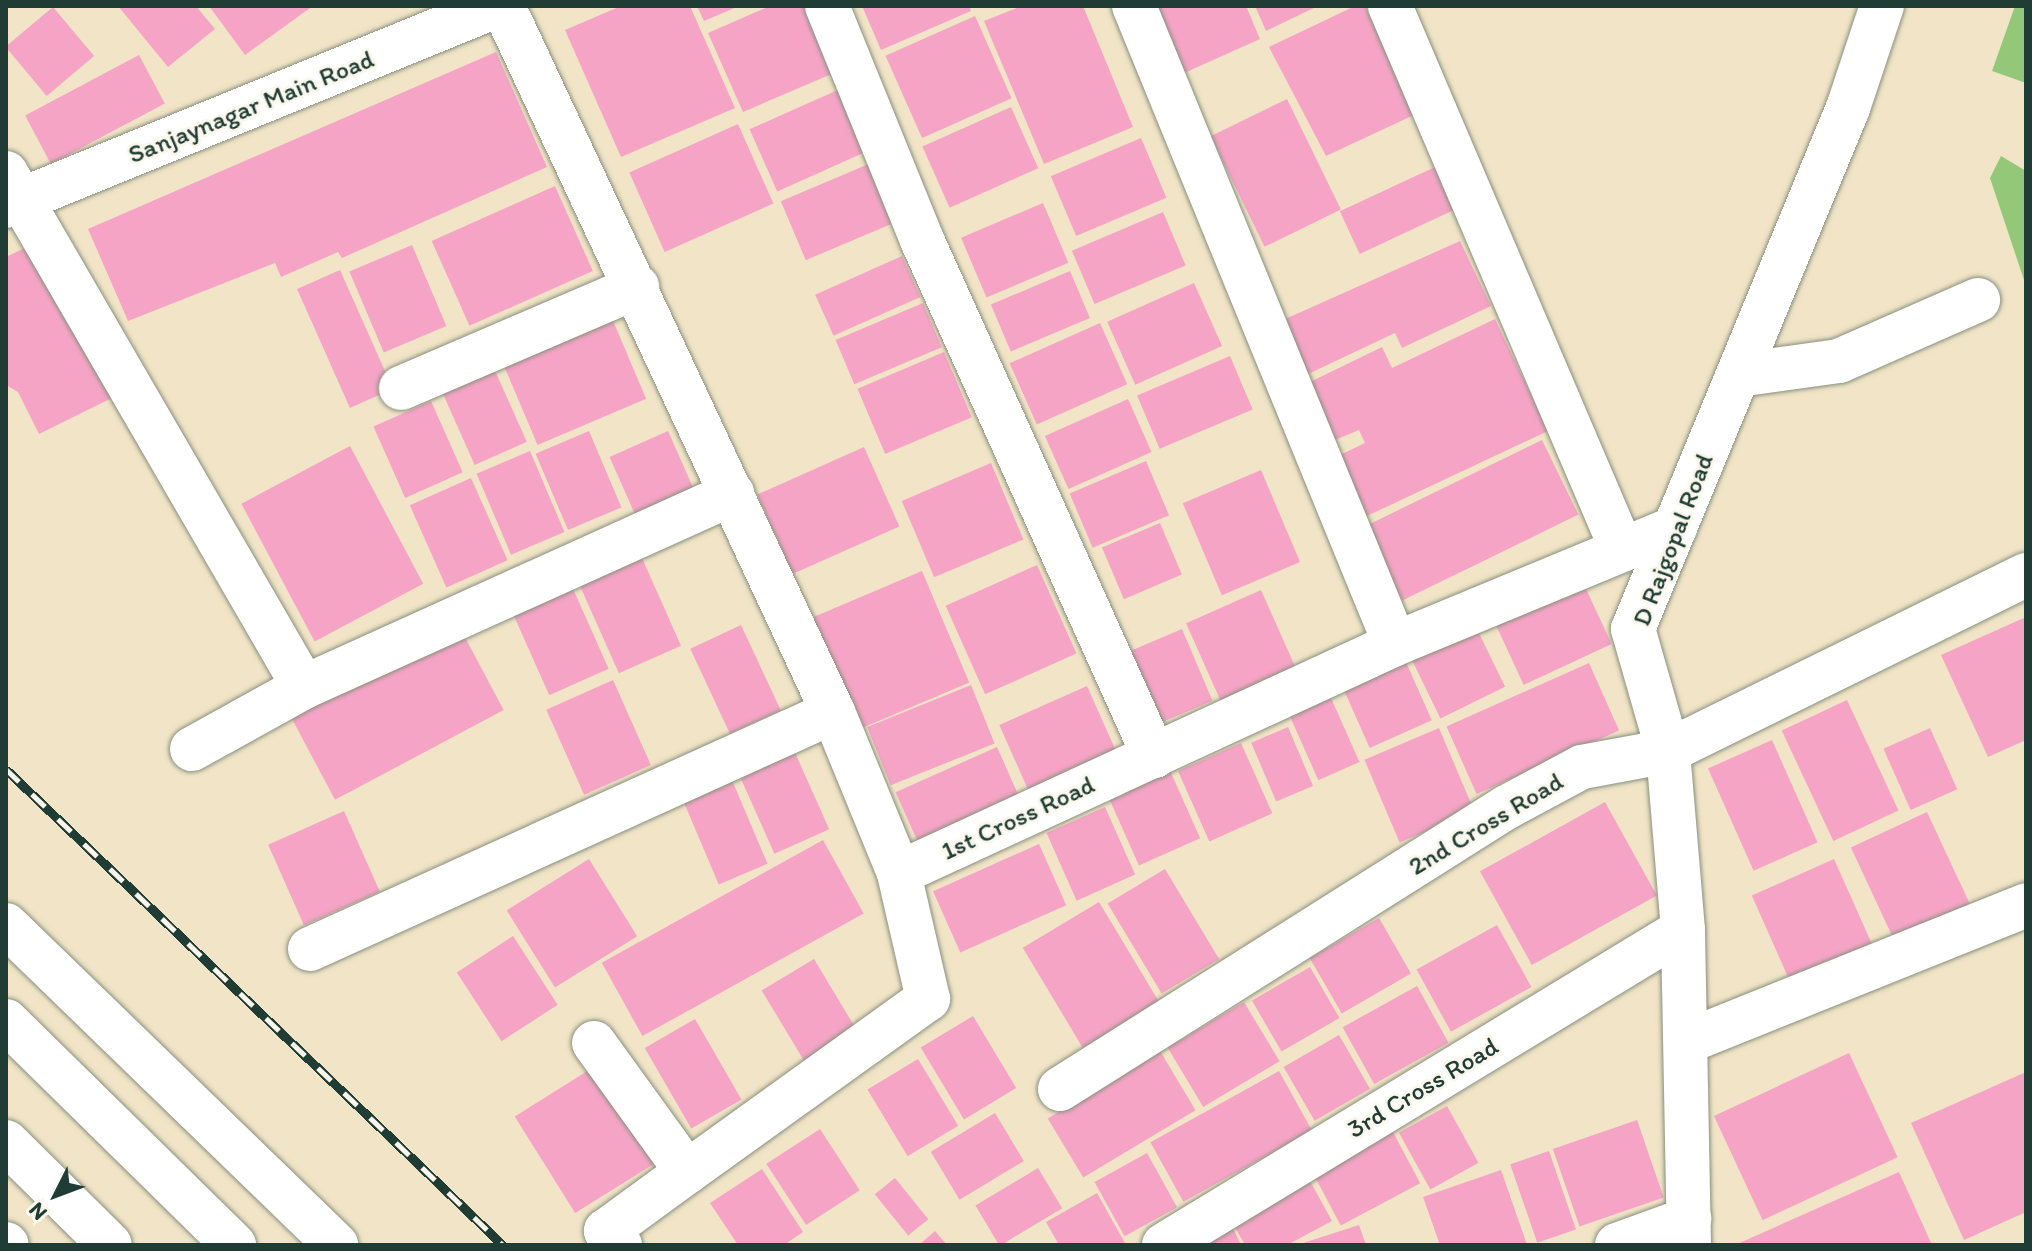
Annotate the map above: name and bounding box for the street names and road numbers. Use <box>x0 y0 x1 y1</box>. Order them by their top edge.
street label: Sanjaynagar Main Road <box>123 43 379 171</box>
street label: D Rajgopal Road <box>1626 450 1720 630</box>
street label: 2nd Cross Road <box>1404 766 1568 882</box>
street label: 1st Cross Road <box>937 769 1099 867</box>
street label: 3rd Cross Road <box>1342 1031 1504 1145</box>

